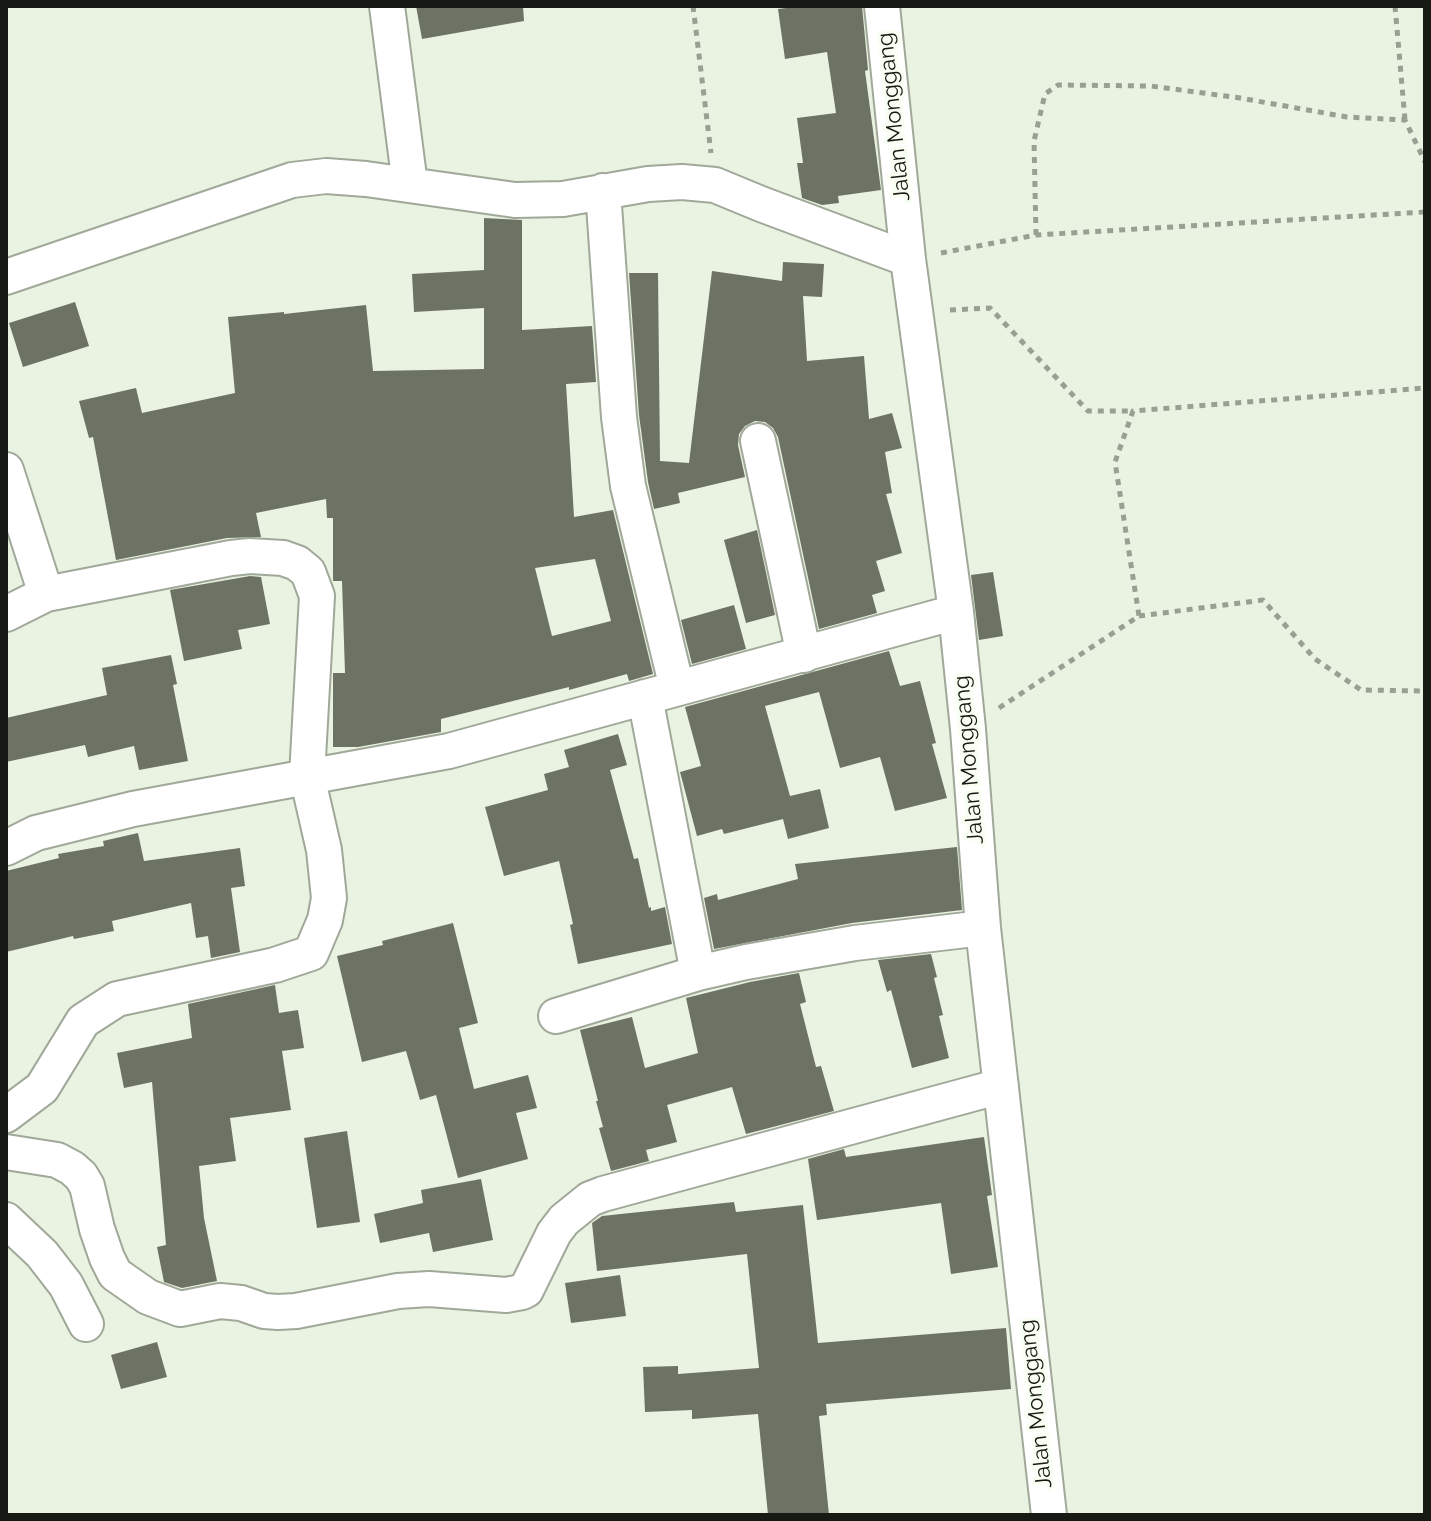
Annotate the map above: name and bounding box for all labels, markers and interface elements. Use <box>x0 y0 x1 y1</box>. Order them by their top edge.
street label: Jalan Monggang <box>872 31 916 203</box>
street label: Jalan Monggang <box>948 674 990 846</box>
street label: Jalan Monggang <box>1014 1318 1058 1490</box>

